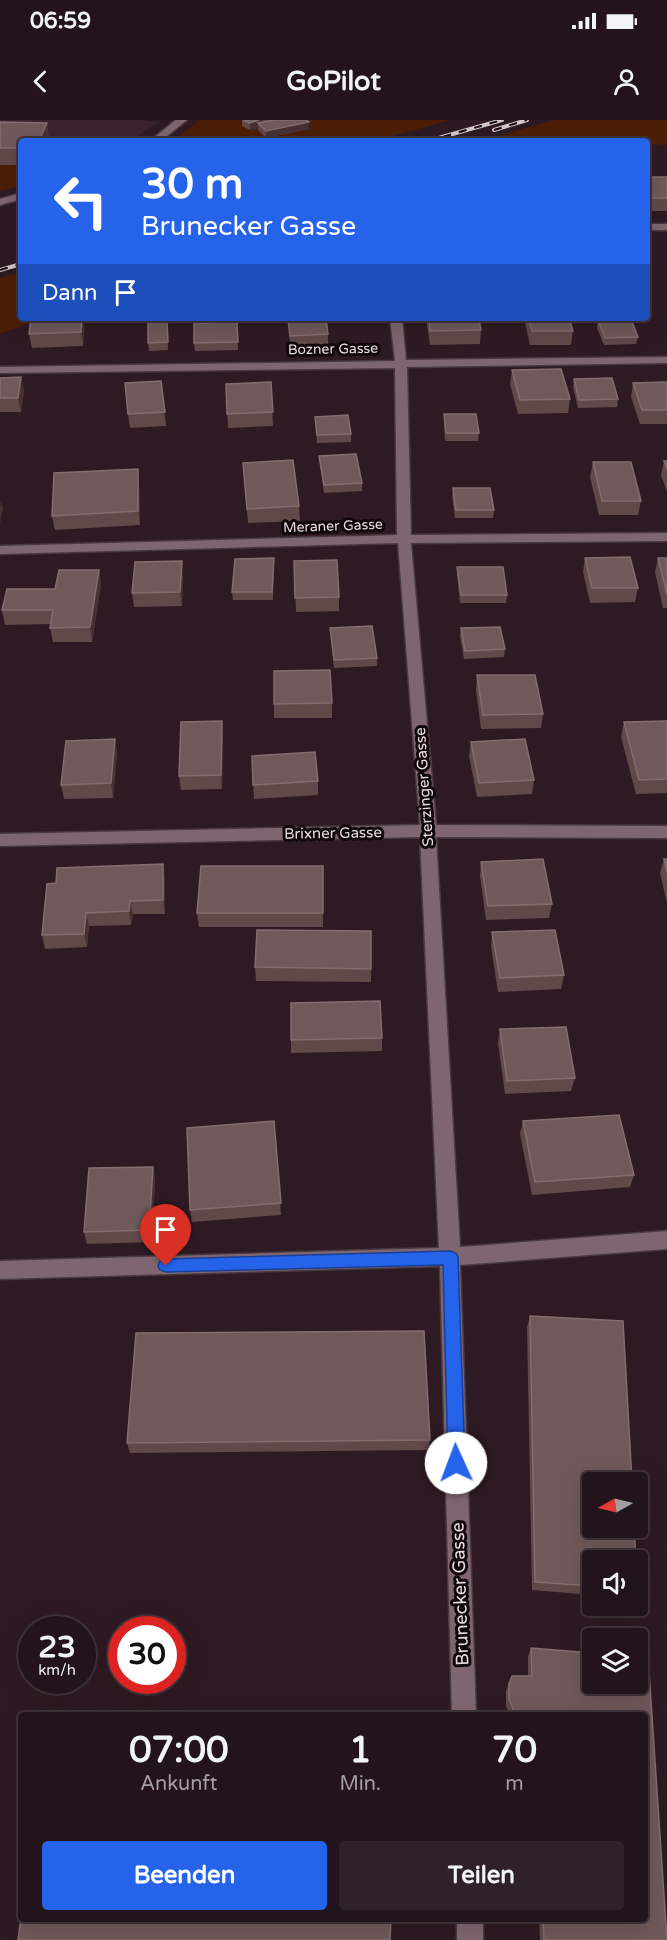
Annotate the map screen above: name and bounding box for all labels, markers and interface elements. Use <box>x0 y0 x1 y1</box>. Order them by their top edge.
text: 06:59 <box>30 8 91 34</box>
icon: back <box>24 65 57 98</box>
text: GoPilot <box>286 65 381 98</box>
icon: person <box>610 65 643 98</box>
text: 30 m <box>141 159 243 210</box>
icon: left <box>42 162 120 240</box>
text: Brunecker Gasse <box>141 210 356 243</box>
icon: arrive <box>109 276 142 309</box>
text: Dann <box>42 280 97 306</box>
street label: Bozner Gasse <box>288 340 378 358</box>
street label: Meraner Gasse <box>283 516 383 536</box>
street label: Sterzinger Gasse <box>411 727 437 847</box>
street label: Brixner Gasse <box>284 823 382 843</box>
pin <box>140 1204 191 1266</box>
icon: arrive <box>149 1213 182 1246</box>
position arrow <box>424 1431 488 1495</box>
north arrow <box>582 1472 648 1538</box>
map controls <box>582 1472 648 1694</box>
street label: Brunecker Gasse <box>447 1522 473 1666</box>
button: sound <box>582 1550 648 1616</box>
speed limit sign: 30 <box>108 1616 186 1694</box>
button: layers <box>582 1628 648 1694</box>
text: 23 <box>38 1629 76 1666</box>
text: km/h <box>38 1661 76 1679</box>
text: 07:00 <box>129 1729 229 1772</box>
text: 1 <box>349 1729 372 1772</box>
text: 70 <box>492 1729 537 1772</box>
text: Ankunft <box>140 1772 217 1796</box>
text: Min. <box>340 1772 381 1796</box>
text: m <box>505 1772 524 1796</box>
button: Beenden <box>42 1841 327 1910</box>
button: Teilen <box>339 1841 624 1910</box>

